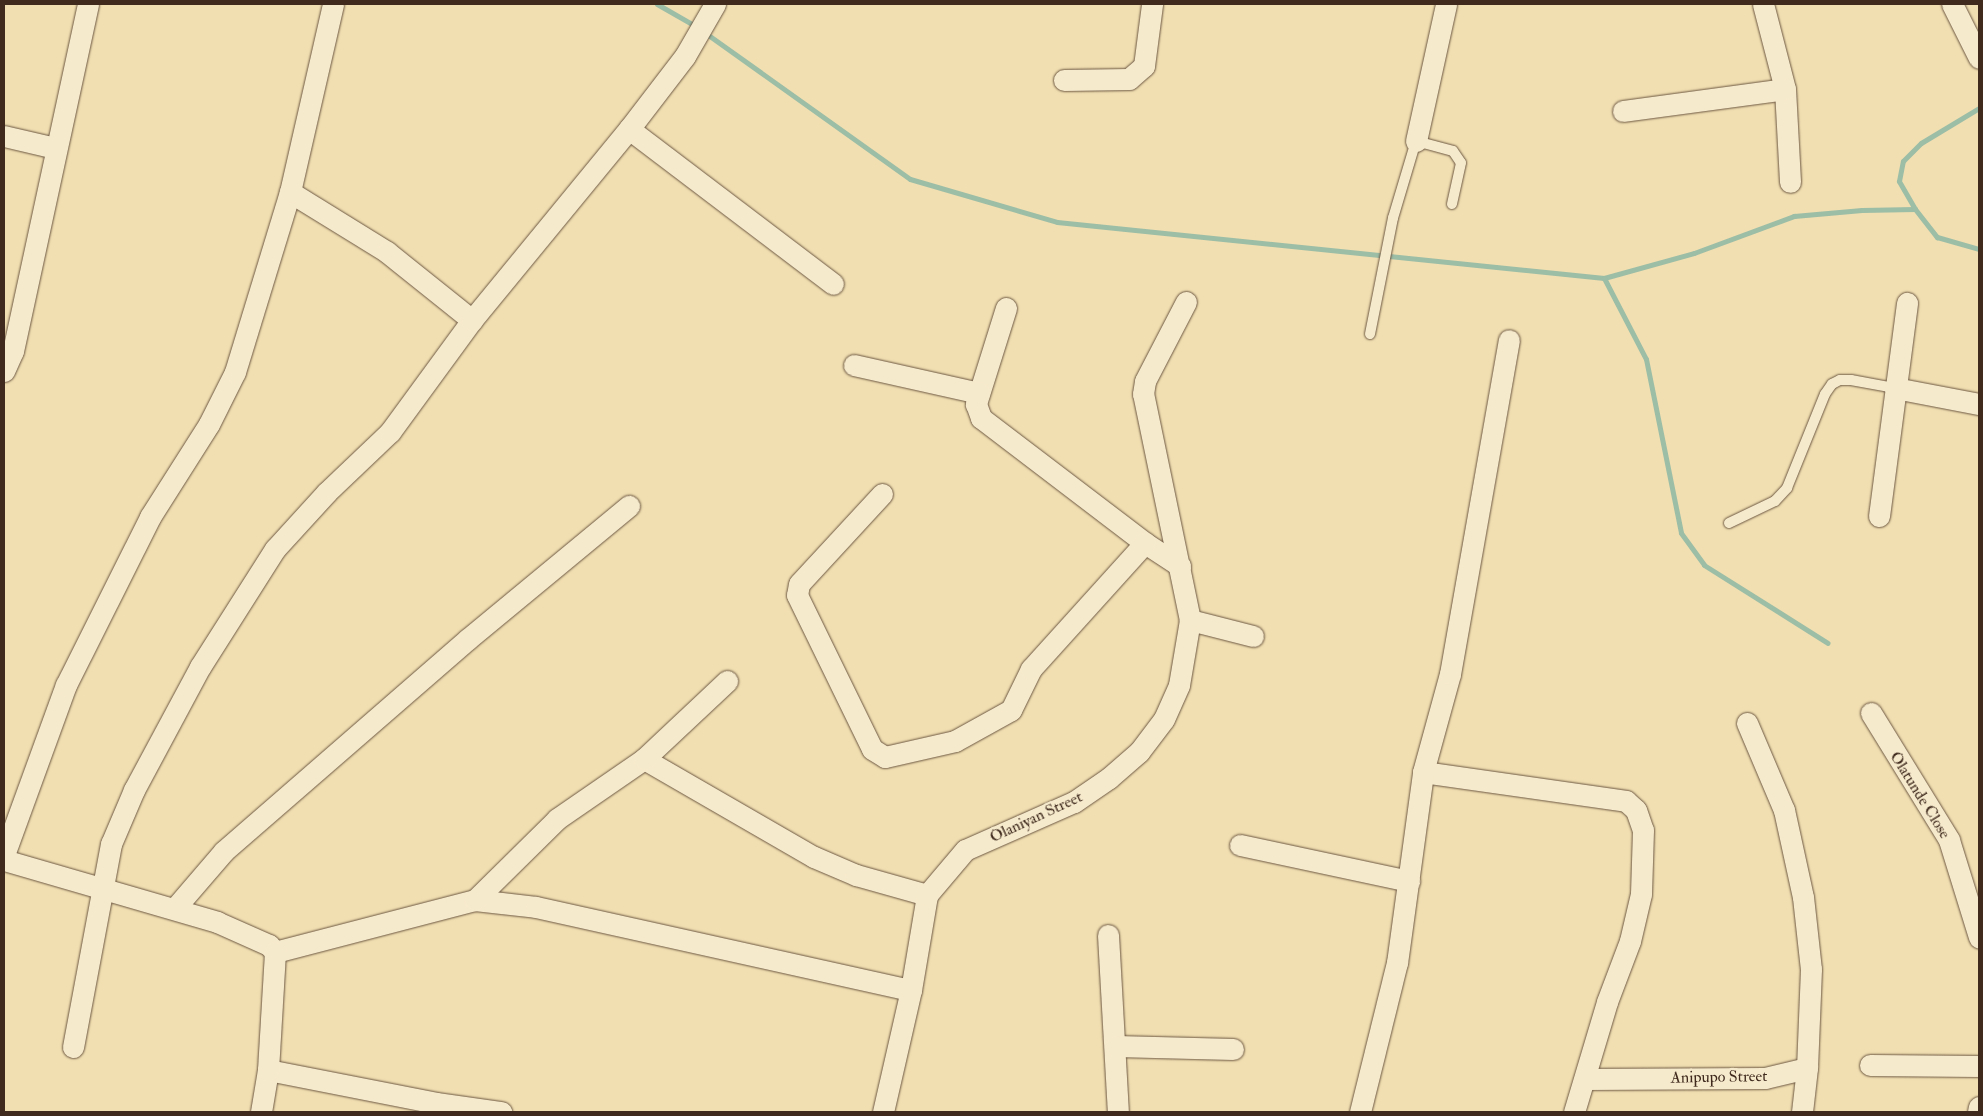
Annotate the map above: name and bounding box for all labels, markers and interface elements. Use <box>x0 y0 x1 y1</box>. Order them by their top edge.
street label: Olatunde Close <box>1886 748 1954 842</box>
street label: Olaniyan Street <box>987 787 1085 847</box>
street label: Anipupo Street <box>1671 1067 1767 1087</box>

